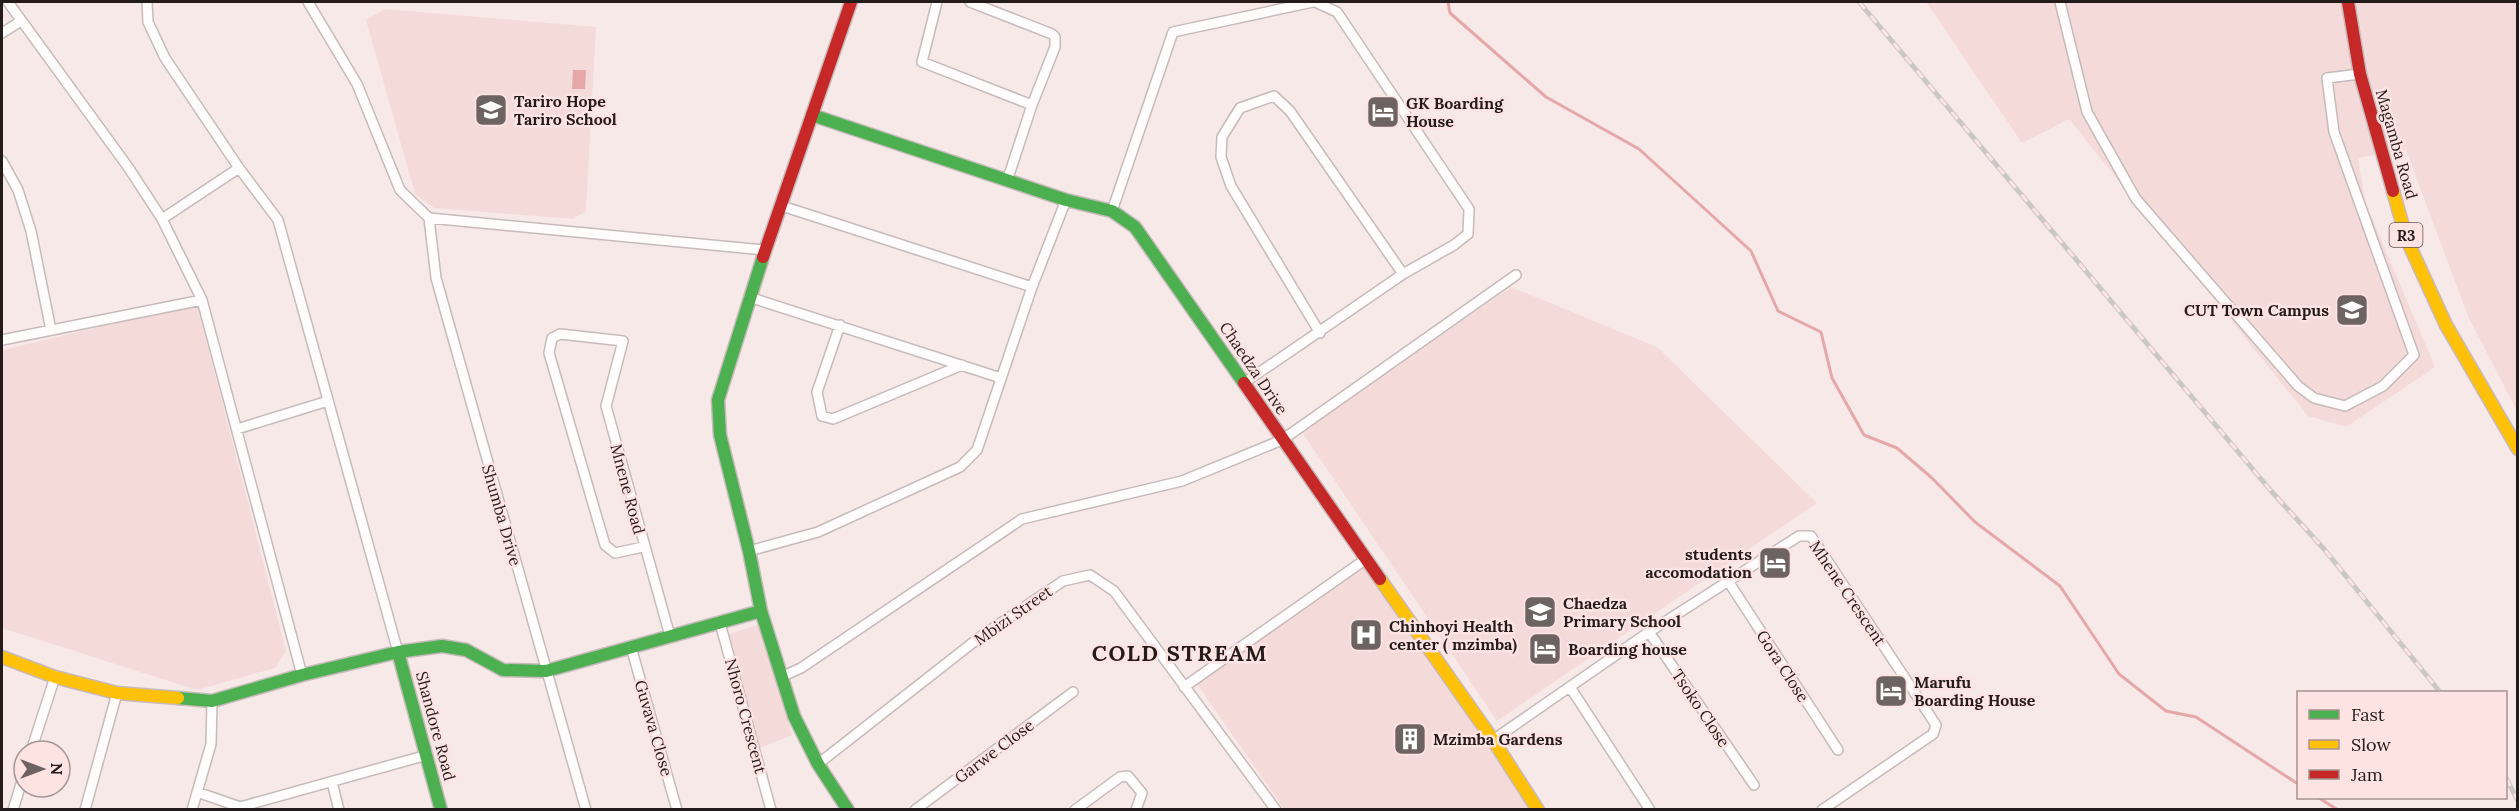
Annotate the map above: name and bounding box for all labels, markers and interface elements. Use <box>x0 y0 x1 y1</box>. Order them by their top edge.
street label: Magamba Road <box>2372 87 2422 202</box>
place label: Tariro Hope Tariro School <box>514 91 617 129</box>
school or university icon: Tariro Hope Tariro School <box>473 92 509 128</box>
place label: GK Boarding House <box>1406 93 1504 131</box>
hotel icon: GK Boarding House <box>1365 94 1401 130</box>
road number: R3 <box>2390 223 2422 247</box>
school or university icon: CUT Town Campus <box>2334 292 2370 328</box>
place label: CUT Town Campus <box>2184 300 2329 320</box>
street label: Chaedza Drive <box>1216 318 1293 419</box>
street label: Mnene Road <box>606 442 650 537</box>
street label: Shumba Drive <box>478 462 526 568</box>
street label: Mhene Crescent <box>1805 537 1891 650</box>
place label: students accomodation <box>1645 544 1752 582</box>
hotel icon: students accomodation <box>1757 545 1793 581</box>
street label: Mbizi Street <box>970 580 1057 649</box>
place label: Chaedza Primary School <box>1563 593 1681 631</box>
school or university icon: Chaedza Primary School <box>1522 594 1558 630</box>
place label: Chinhoyi Health center ( mzimba) <box>1389 616 1517 655</box>
hospital icon: Chinhoyi Health center ( mzimba) <box>1348 617 1384 653</box>
street label: Gora Close <box>1752 626 1814 706</box>
hotel icon: Boarding house <box>1527 631 1563 667</box>
district label: COLD STREAM <box>1092 639 1268 667</box>
place label: Boarding house <box>1568 639 1687 659</box>
street label: Nhoro Crescent <box>721 656 771 777</box>
street label: Tsoko Close <box>1668 665 1735 751</box>
street label: Shandore Road <box>412 669 460 783</box>
place label: Marufu Boarding House <box>1914 672 2036 710</box>
hotel icon: Marufu Boarding House <box>1873 673 1909 709</box>
street label: Guvava Close <box>631 678 677 779</box>
legend <box>2297 691 2507 799</box>
text: Fast <box>2351 703 2385 726</box>
street label: Garwe Close <box>950 715 1038 787</box>
building icon: Mzimba Gardens <box>1392 721 1428 757</box>
place label: Mzimba Gardens <box>1433 729 1563 749</box>
text: Slow <box>2351 733 2391 756</box>
north arrow <box>12 739 72 799</box>
text: N <box>47 763 67 775</box>
text: Jam <box>2350 763 2383 786</box>

